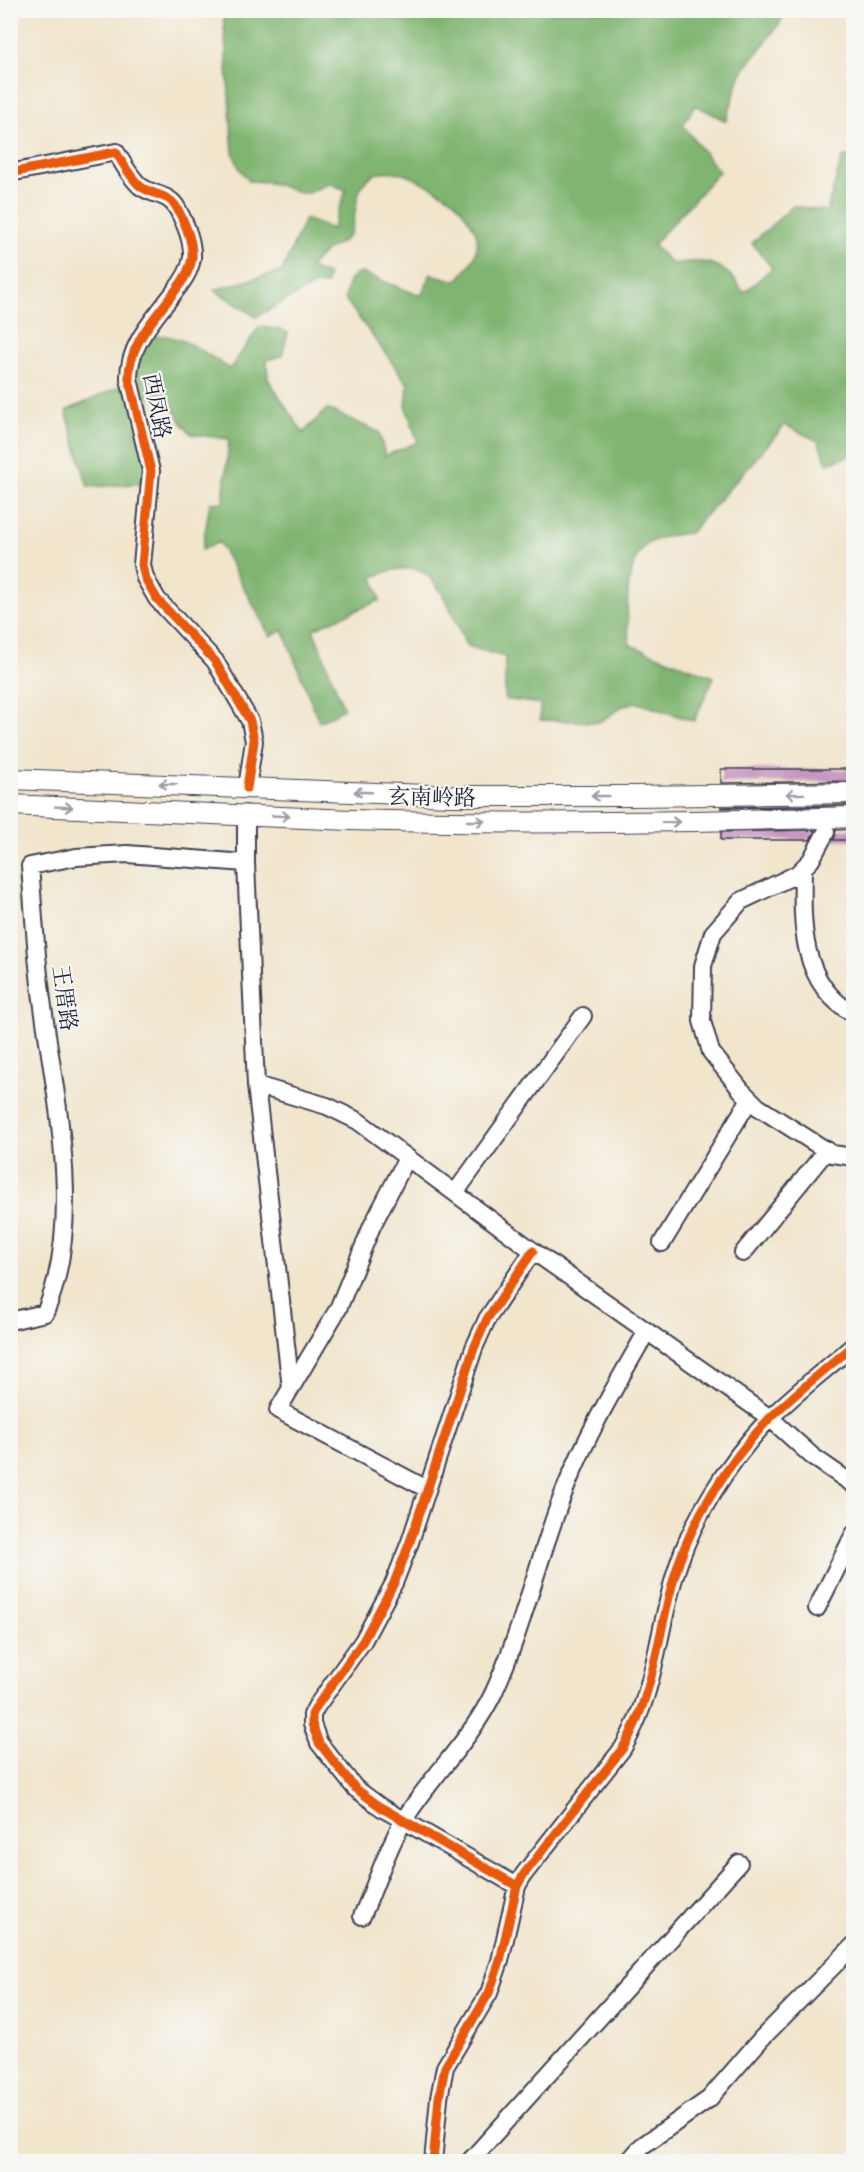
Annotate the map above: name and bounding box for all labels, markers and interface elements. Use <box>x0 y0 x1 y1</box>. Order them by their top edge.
street label: 西凤路 <box>136 371 178 441</box>
one-way arrow <box>159 779 179 790</box>
street label: 玄南岭路 <box>388 782 476 812</box>
one-way arrow <box>354 787 374 798</box>
one-way arrow <box>786 788 806 800</box>
one-way arrow <box>591 790 611 802</box>
one-way arrow <box>54 801 74 812</box>
one-way arrow <box>271 811 291 822</box>
one-way arrow <box>466 816 486 827</box>
one-way arrow <box>661 816 681 828</box>
street label: 王厝路 <box>46 963 84 1033</box>

